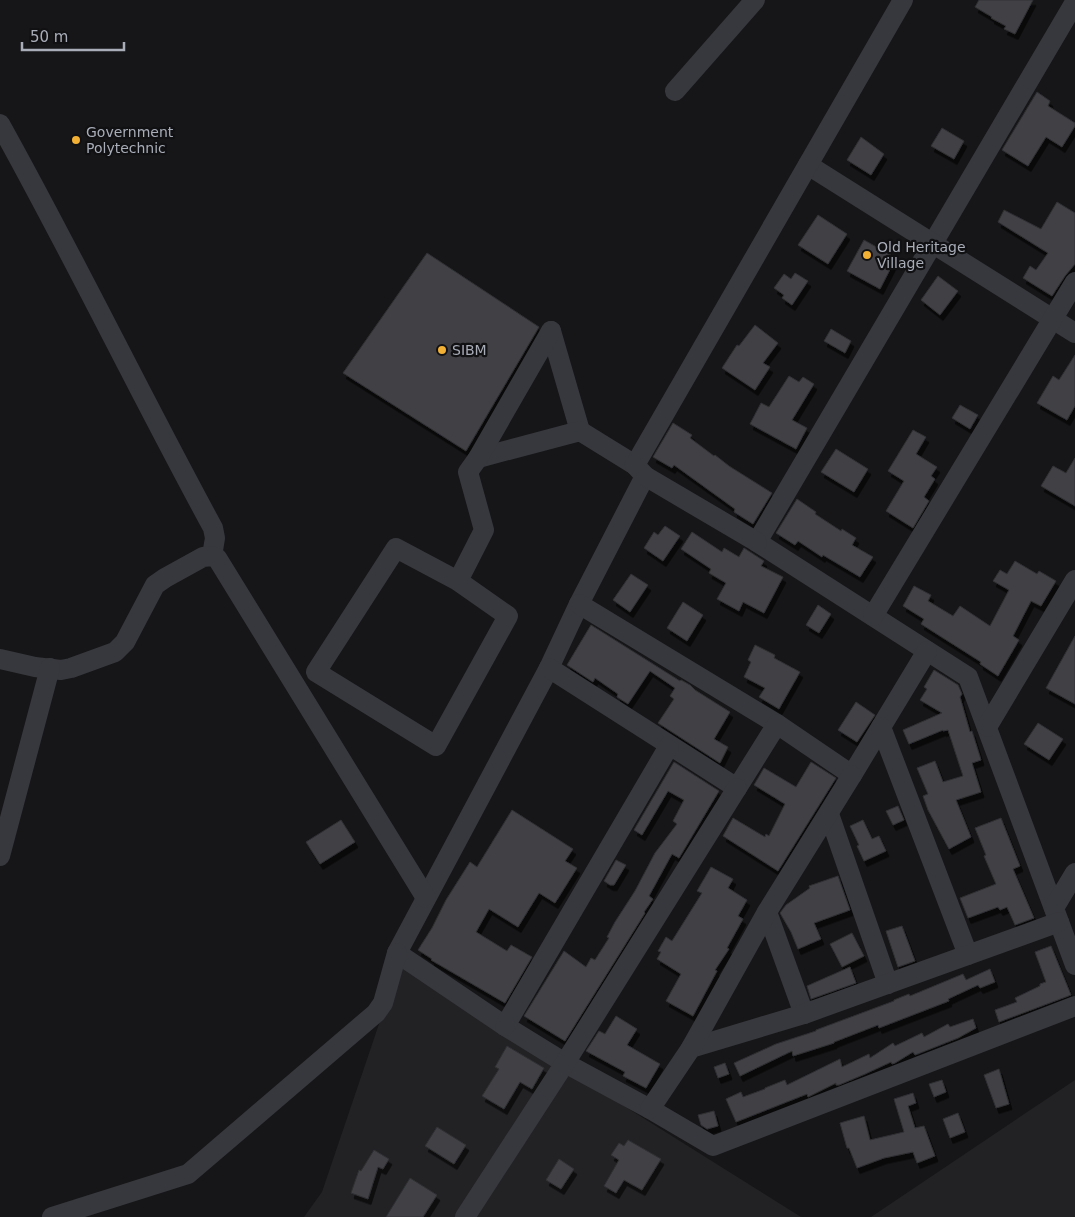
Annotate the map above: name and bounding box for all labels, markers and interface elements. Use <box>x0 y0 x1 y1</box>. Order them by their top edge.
scale bar <box>22 20 125 52</box>
text: 50 m <box>30 28 68 46</box>
place label: Government Polytechnic <box>86 124 174 156</box>
marker: Government Polytechnic <box>70 134 82 146</box>
place label: Old Heritage Village <box>877 239 966 271</box>
marker: Old Heritage Village <box>861 249 873 261</box>
place label: SIBM <box>452 342 487 358</box>
marker: SIBM <box>436 344 448 356</box>

